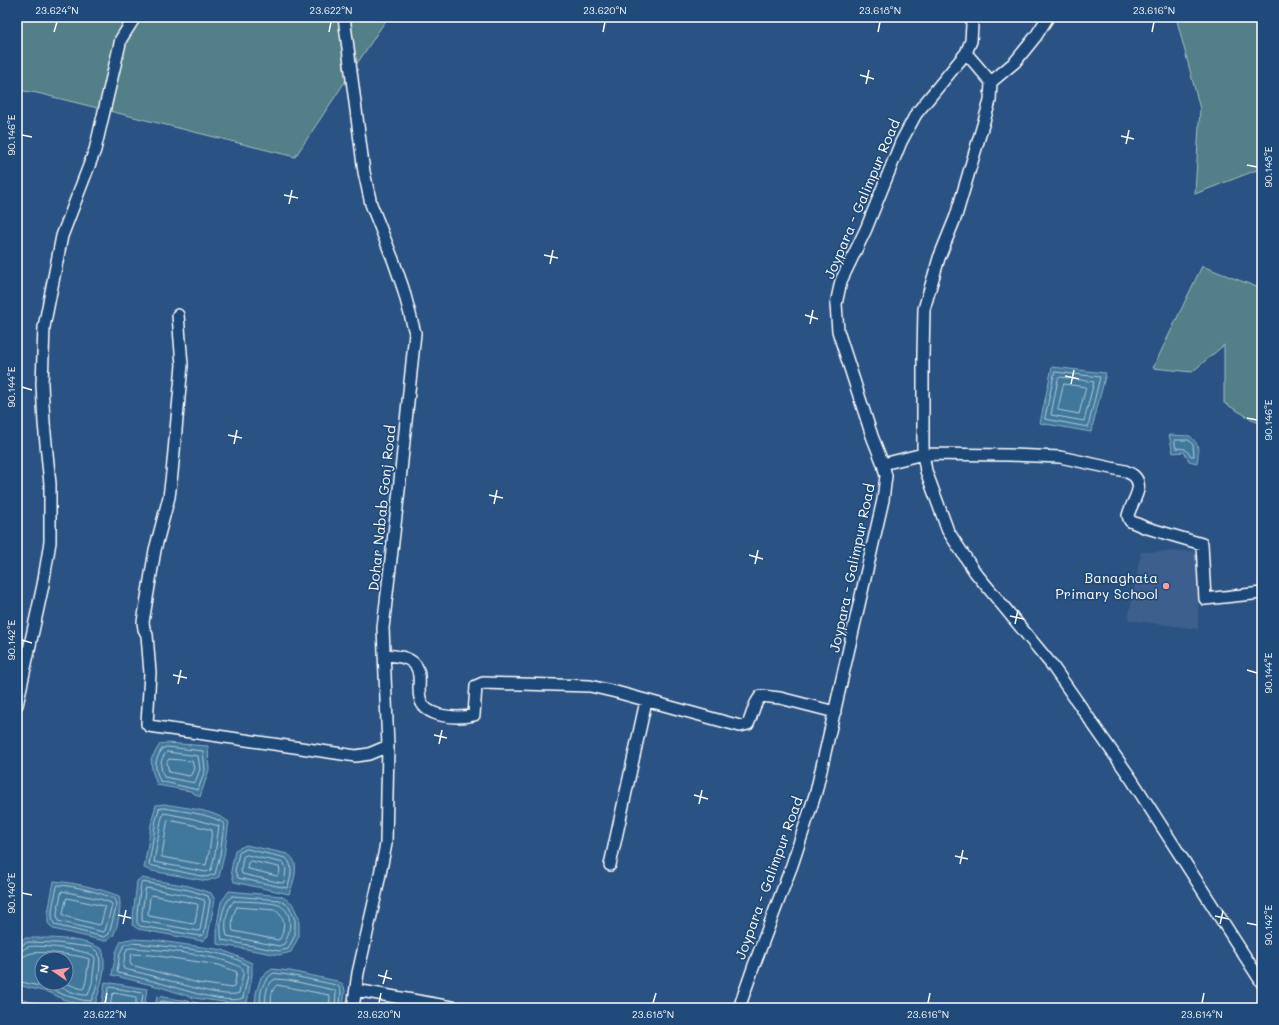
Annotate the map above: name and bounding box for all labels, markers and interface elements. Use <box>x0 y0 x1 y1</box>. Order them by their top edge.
text: 23.624°N <box>35 3 79 17</box>
text: 23.622°N <box>310 3 352 17</box>
text: 23.620°N <box>583 3 627 17</box>
text: 23.618°N <box>859 3 901 17</box>
text: 23.616°N <box>1133 3 1175 17</box>
text: 90.146°E <box>4 114 18 156</box>
street label: Joypara - Galimpur Road <box>819 116 904 282</box>
text: 90.148°E <box>1261 146 1275 188</box>
text: 90.144°E <box>4 366 18 407</box>
text: 90.146°E <box>1261 399 1275 441</box>
street label: Dohar Nabab Gonj Road <box>363 424 400 592</box>
street label: Joypara - Galimpur Road <box>824 482 879 654</box>
place label: Banaghata Primary School <box>1055 568 1158 603</box>
marker: Banaghata Primary School <box>1161 581 1171 591</box>
text: 90.142°E <box>4 619 18 660</box>
text: 90.144°E <box>1261 652 1275 693</box>
street label: Joypara - Galimpur Road <box>730 794 807 962</box>
text: 90.140°E <box>4 872 18 914</box>
text: 90.142°E <box>1261 904 1275 945</box>
north arrow <box>34 951 74 991</box>
text: N <box>36 963 52 974</box>
text: 23.622°N <box>84 1007 126 1021</box>
text: 23.620°N <box>357 1007 401 1021</box>
text: 23.618°N <box>632 1007 674 1021</box>
text: 23.616°N <box>907 1007 949 1021</box>
text: 23.614°N <box>1181 1007 1223 1021</box>

